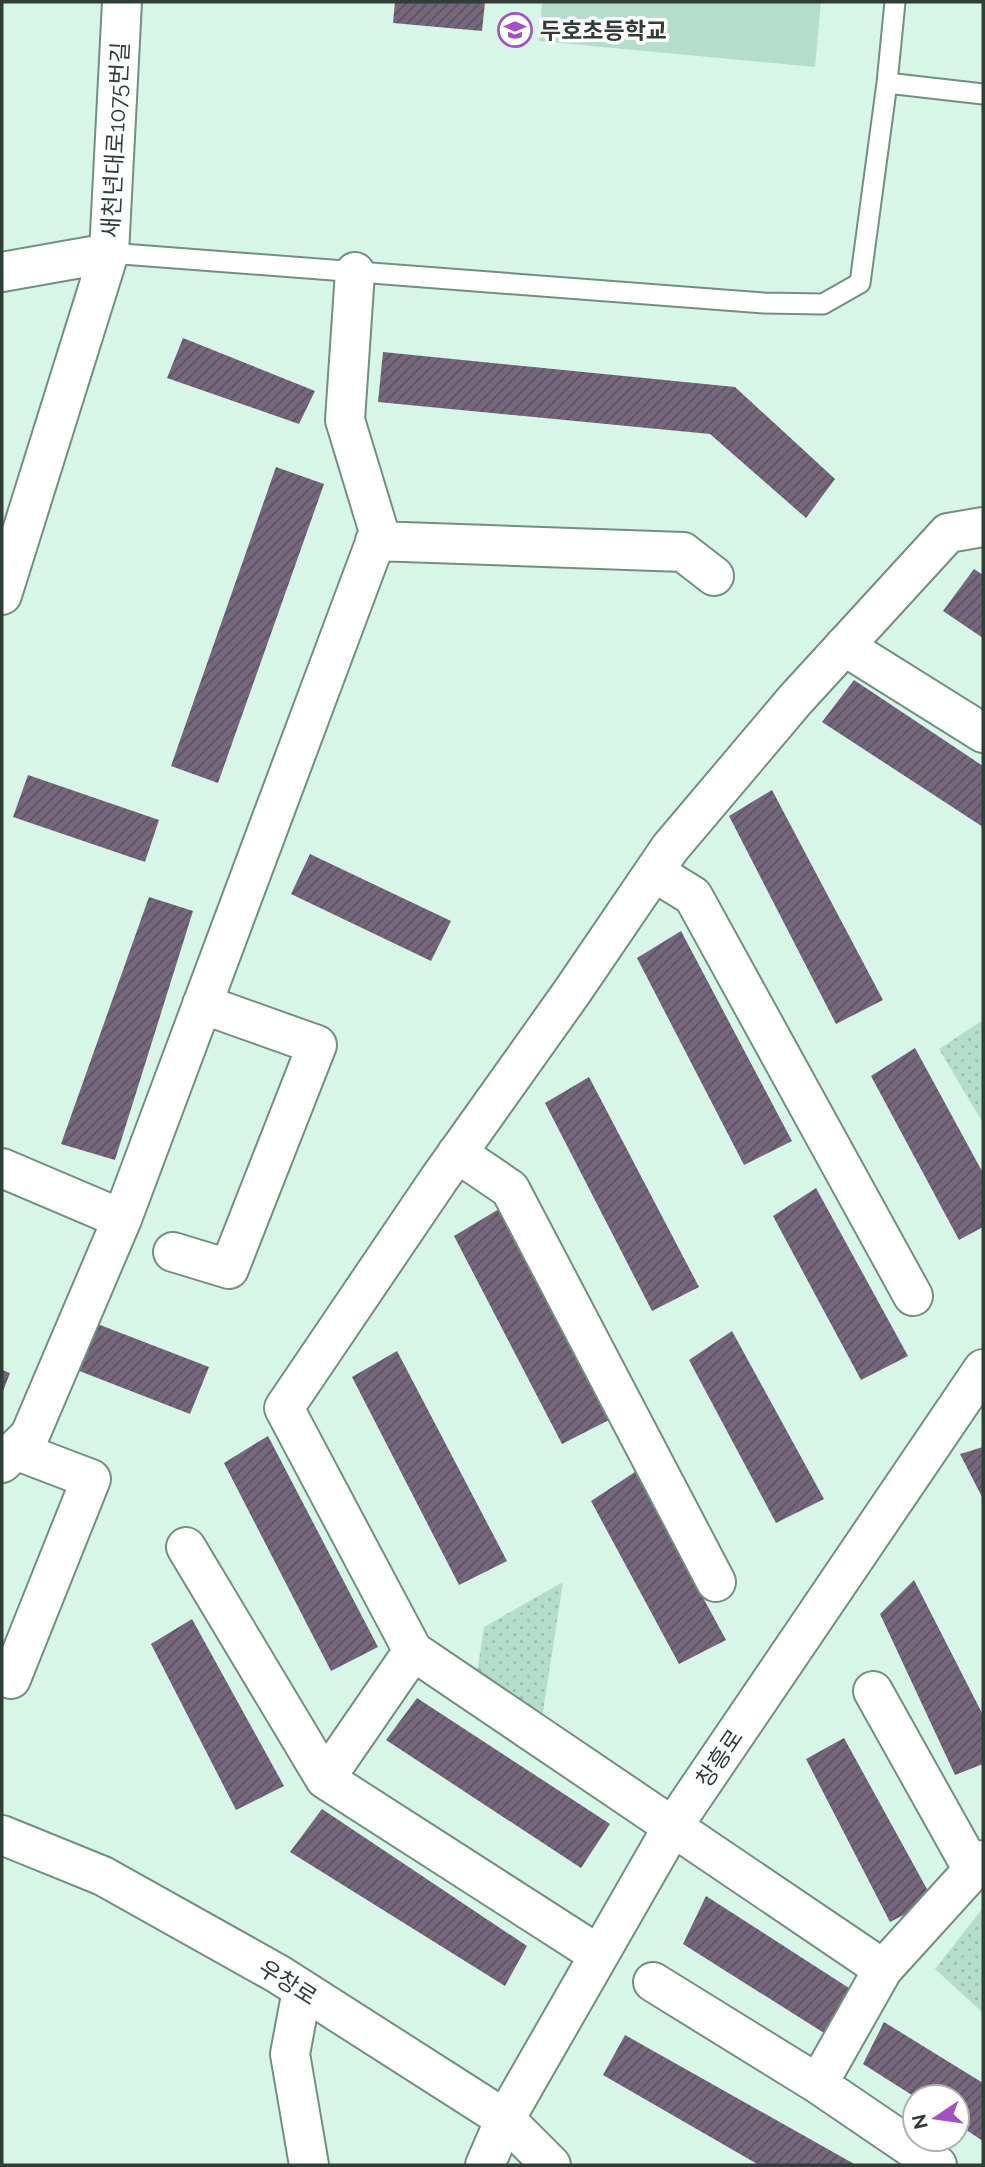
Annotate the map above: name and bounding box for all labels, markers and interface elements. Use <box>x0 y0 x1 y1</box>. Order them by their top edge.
school or university icon: 두호초등학교 <box>496 11 534 49</box>
place label: 두호초등학교 <box>540 17 667 44</box>
street label: 새천년대로1075번길 <box>96 41 134 239</box>
street label: 창흥로 <box>690 1724 748 1792</box>
street label: 우창로 <box>254 1954 322 2010</box>
north arrow <box>901 2083 971 2153</box>
text: N <box>907 2112 932 2131</box>

